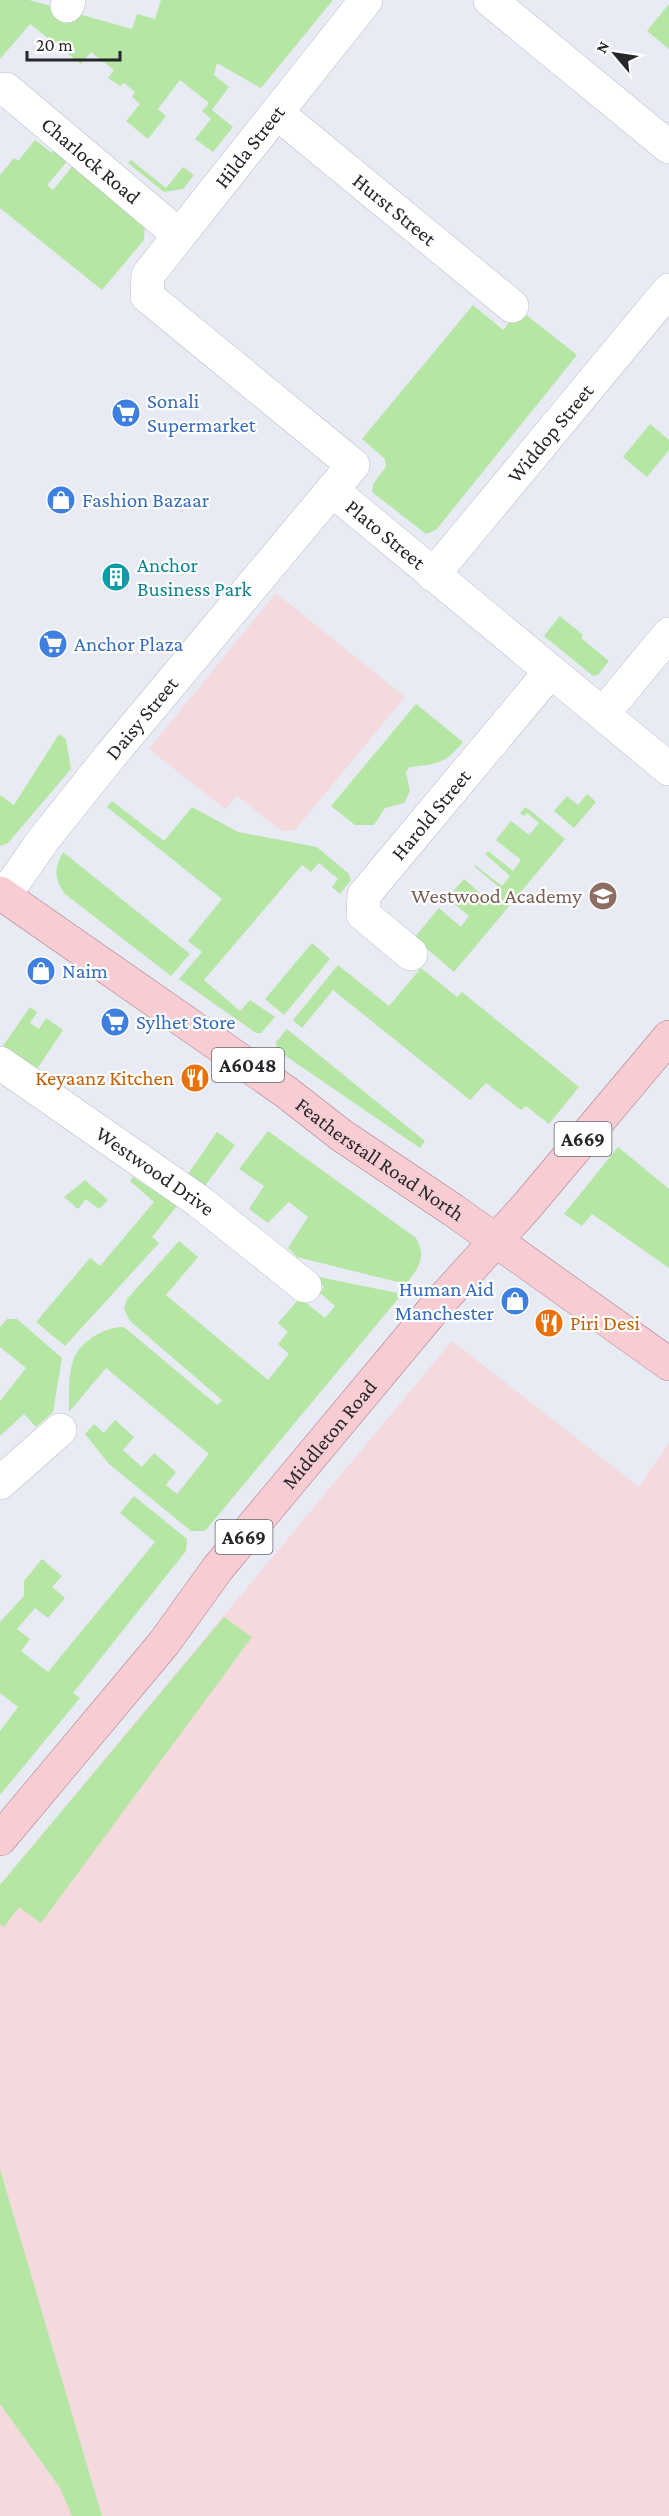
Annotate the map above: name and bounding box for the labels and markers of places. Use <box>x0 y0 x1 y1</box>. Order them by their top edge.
place label: Sonali Supermarket <box>147 389 257 437</box>
supermarket icon: Sonali Supermarket <box>110 397 142 429</box>
shop icon: Fashion Bazaar <box>45 484 77 516</box>
place label: Fashion Bazaar <box>82 488 210 512</box>
place label: Anchor Business Park <box>137 553 252 601</box>
building icon: Anchor Business Park <box>100 561 132 593</box>
supermarket icon: Anchor Plaza <box>37 628 69 660</box>
place label: Anchor Plaza <box>74 632 184 656</box>
school or university icon: Westwood Academy <box>587 880 619 912</box>
place label: Westwood Academy <box>411 884 582 908</box>
shop icon: Naim <box>25 955 57 987</box>
place label: Naim <box>62 959 108 983</box>
supermarket icon: Sylhet Store <box>99 1006 131 1038</box>
place label: Sylhet Store <box>136 1010 235 1034</box>
restaurant icon: Keyaanz Kitchen <box>179 1062 211 1094</box>
place label: Keyaanz Kitchen <box>35 1066 174 1090</box>
place label: Human Aid Manchester <box>395 1277 495 1325</box>
shop icon: Human Aid Manchester <box>499 1285 531 1317</box>
restaurant icon: Piri Desi <box>533 1307 565 1339</box>
place label: Piri Desi <box>570 1311 640 1335</box>

